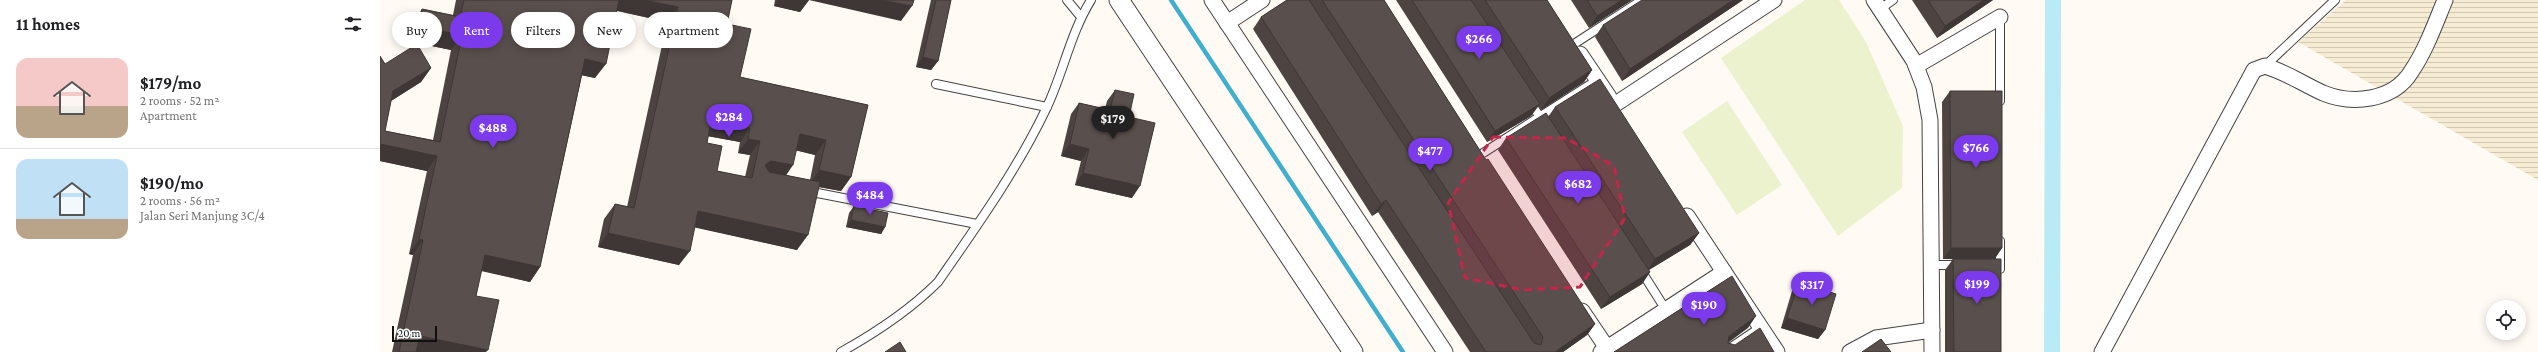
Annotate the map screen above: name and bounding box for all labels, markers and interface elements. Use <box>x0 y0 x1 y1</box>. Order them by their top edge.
chip: Buy <box>392 12 442 48</box>
chip: Rent <box>450 12 503 48</box>
chip: Filters <box>511 12 575 48</box>
chip: New <box>583 12 636 48</box>
chip: Apartment <box>644 12 733 48</box>
icon: filters <box>342 13 364 35</box>
text: 11 homes <box>16 15 80 34</box>
pin: $266 <box>1455 26 1503 60</box>
text: $266 <box>1465 31 1493 46</box>
icon: home <box>48 74 96 122</box>
text: $179/mo <box>140 74 201 93</box>
text: 2 rooms · 52 m² <box>140 93 219 108</box>
pin: $284 <box>705 104 753 138</box>
pin: $179 <box>1089 106 1137 140</box>
text: Apartment <box>140 108 197 123</box>
text: $284 <box>715 109 743 124</box>
text: $179 <box>1101 111 1125 126</box>
pin: $488 <box>469 115 517 149</box>
text: $488 <box>479 120 507 135</box>
pin: $766 <box>1952 135 2000 169</box>
pin: $477 <box>1406 138 1454 172</box>
text: $766 <box>1963 140 1989 155</box>
text: $477 <box>1417 143 1443 158</box>
pin: $682 <box>1554 171 1602 205</box>
text: $190/mo <box>140 174 204 193</box>
icon: home <box>48 175 96 223</box>
text: $682 <box>1564 176 1592 191</box>
pin: $484 <box>846 182 894 216</box>
text: $484 <box>856 187 884 202</box>
text: 2 rooms · 56 m² <box>140 193 220 208</box>
text: Jalan Seri Manjung 3C/4 <box>140 208 265 223</box>
pin: $199 <box>1953 271 2001 305</box>
pin: $317 <box>1788 272 1836 306</box>
text: $199 <box>1964 276 1990 291</box>
text: $317 <box>1800 277 1824 292</box>
pin: $190 <box>1680 292 1728 326</box>
text: $190 <box>1691 297 1717 312</box>
map controls <box>2486 300 2526 340</box>
button: locate <box>2486 300 2526 340</box>
scale bar <box>392 324 437 343</box>
text: 20 m <box>398 327 420 339</box>

